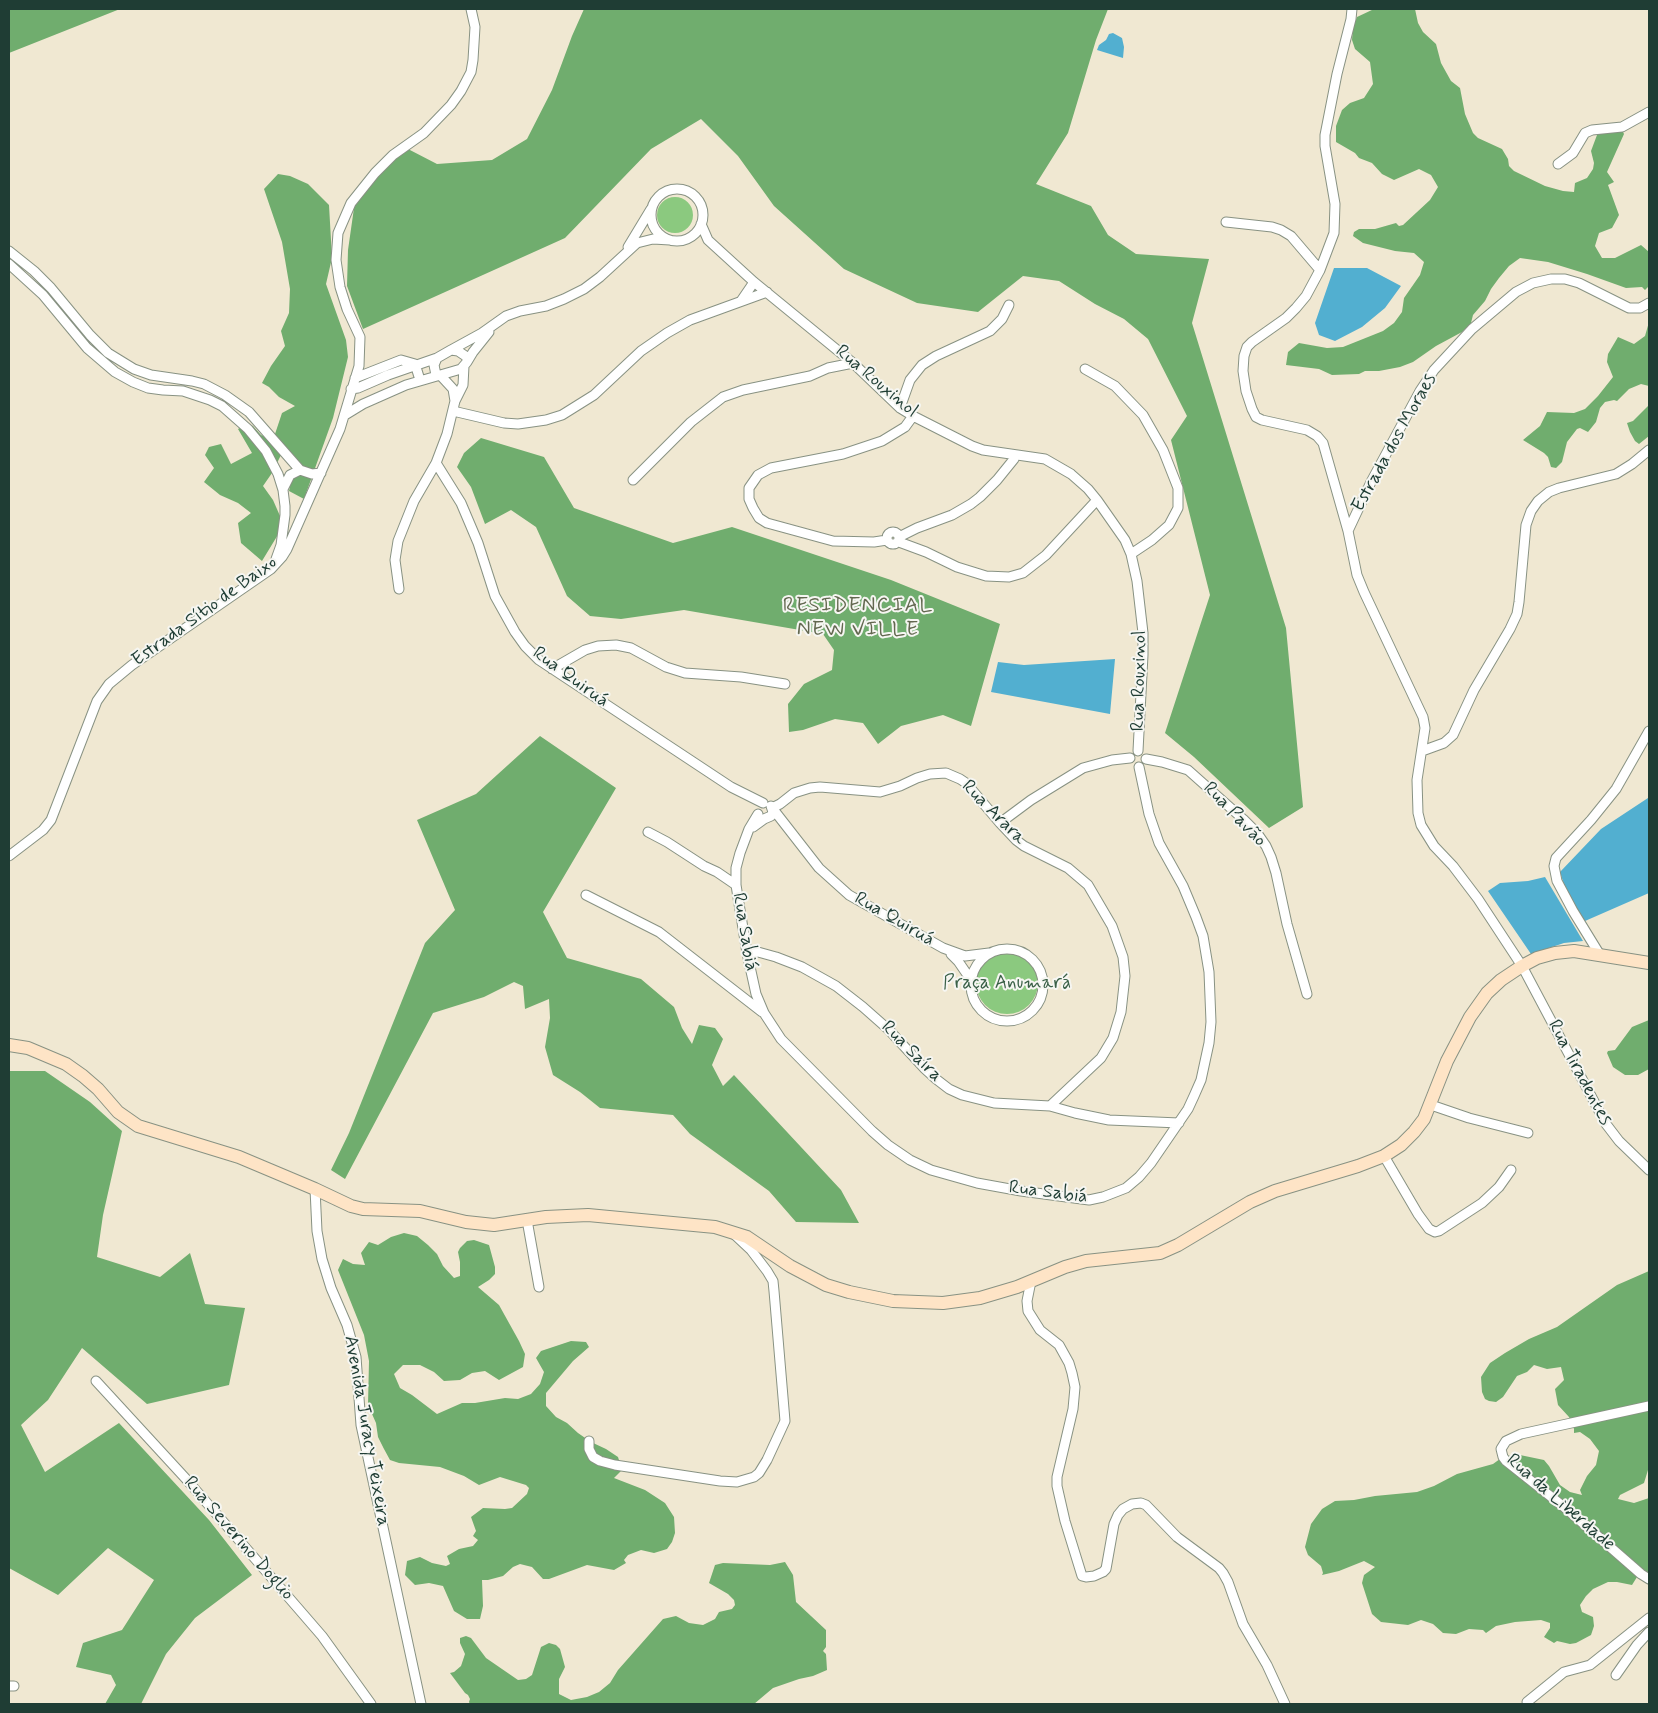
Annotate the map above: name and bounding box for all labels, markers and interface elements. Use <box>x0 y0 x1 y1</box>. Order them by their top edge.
street label: Rua Rouxinol <box>830 341 922 423</box>
street label: Estrada dos Moraes <box>1348 370 1442 516</box>
street label: Estrada Sítio de Baixo <box>128 552 282 672</box>
district label: RESIDENCIAL NEW VILLE <box>782 594 934 644</box>
street label: Rua Rouxinol <box>1128 630 1152 732</box>
street label: Rua Quiruá <box>527 643 613 713</box>
street label: Rua Arara <box>956 776 1030 850</box>
street label: Rua Pavão <box>1197 778 1271 852</box>
street label: Rua Quiruá <box>850 888 938 952</box>
street label: Rua Sabiá <box>726 891 762 973</box>
park label: Praça Anumará <box>943 973 1071 995</box>
street label: Rua Tiradentes <box>1542 1016 1616 1130</box>
street label: Rua Saíra <box>876 1017 946 1087</box>
street label: Rua Sabiá <box>1007 1177 1089 1209</box>
street label: Avenida Juracy Teixeira <box>338 1334 394 1528</box>
street label: Rua da Liberdade <box>1501 1450 1619 1556</box>
street label: Rua Severino Doglio <box>178 1472 298 1606</box>

